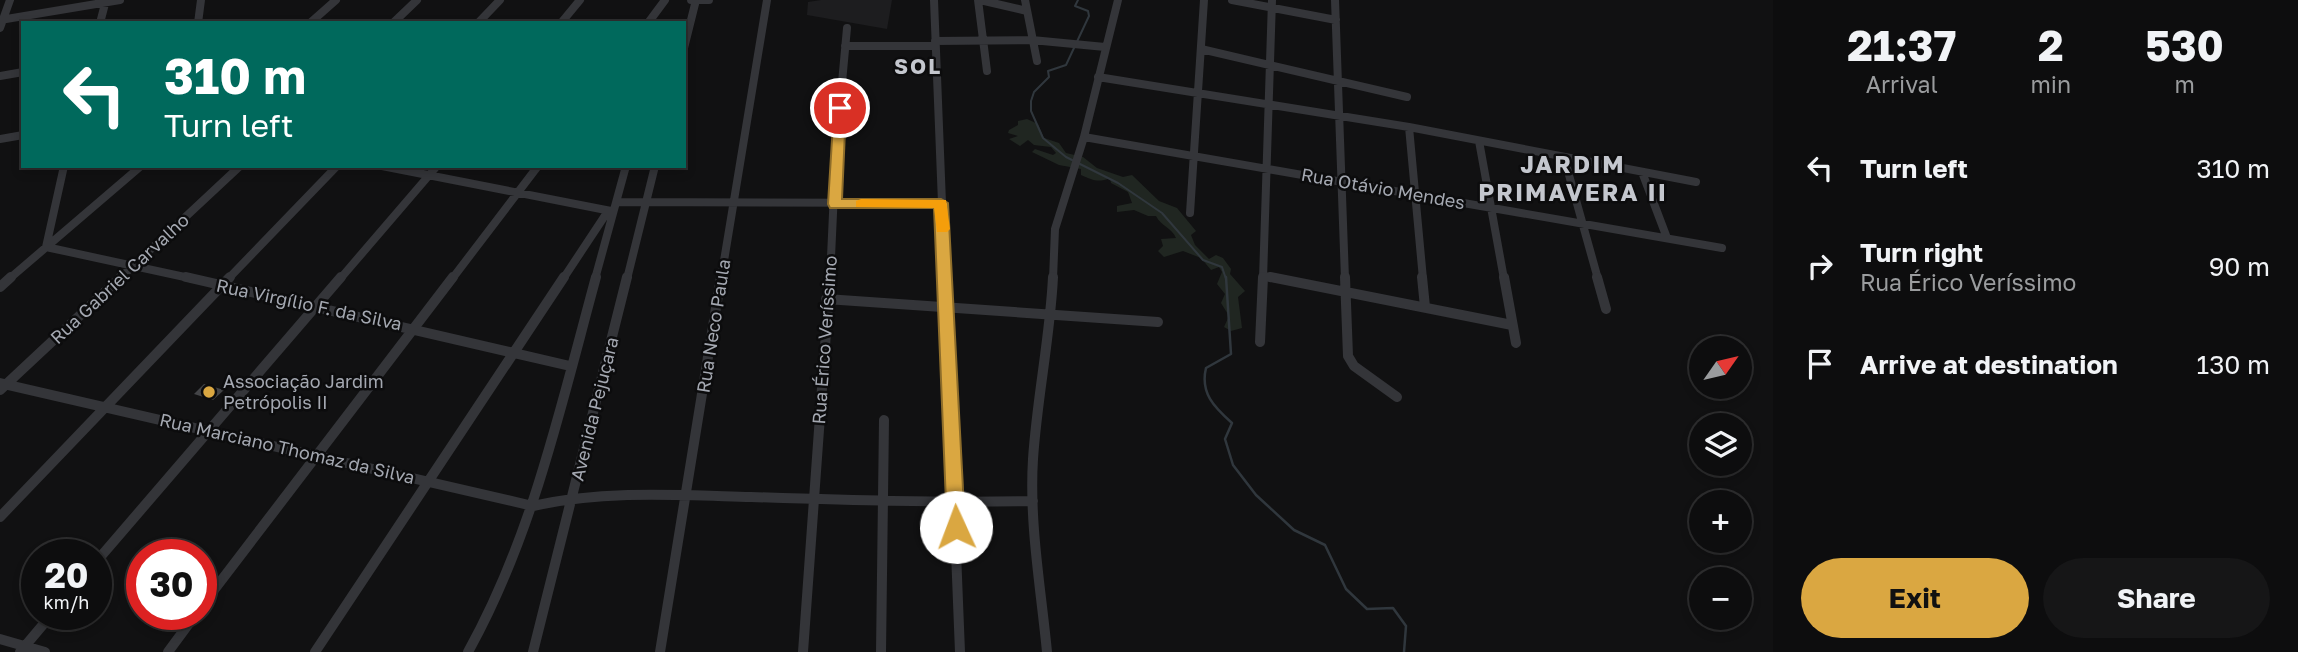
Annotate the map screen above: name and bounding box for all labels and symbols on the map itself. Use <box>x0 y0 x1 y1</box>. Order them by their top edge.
district label: SOL <box>894 53 942 79</box>
pin <box>810 78 870 138</box>
district label: JARDIM PRIMAVERA II <box>1478 149 1668 206</box>
street label: Rua Otávio Mendes <box>1300 163 1467 213</box>
street label: Rua Gabriel Carvalho <box>46 208 193 348</box>
street label: Rua Érico Veríssimo <box>807 255 841 425</box>
street label: Rua Neco Paula <box>692 257 734 394</box>
street label: Rua Virgílio F. da Silva <box>215 274 404 334</box>
street label: Avenida Pejuçara <box>566 335 623 483</box>
north arrow <box>1689 336 1752 399</box>
place label: Associação Jardim Petrópolis II <box>223 370 384 413</box>
marker: Associação Jardim Petrópolis II <box>201 384 217 400</box>
street label: Rua Marciano Thomaz da Silva <box>158 408 417 488</box>
position arrow <box>919 490 993 564</box>
speed limit sign: 30 <box>126 539 217 630</box>

